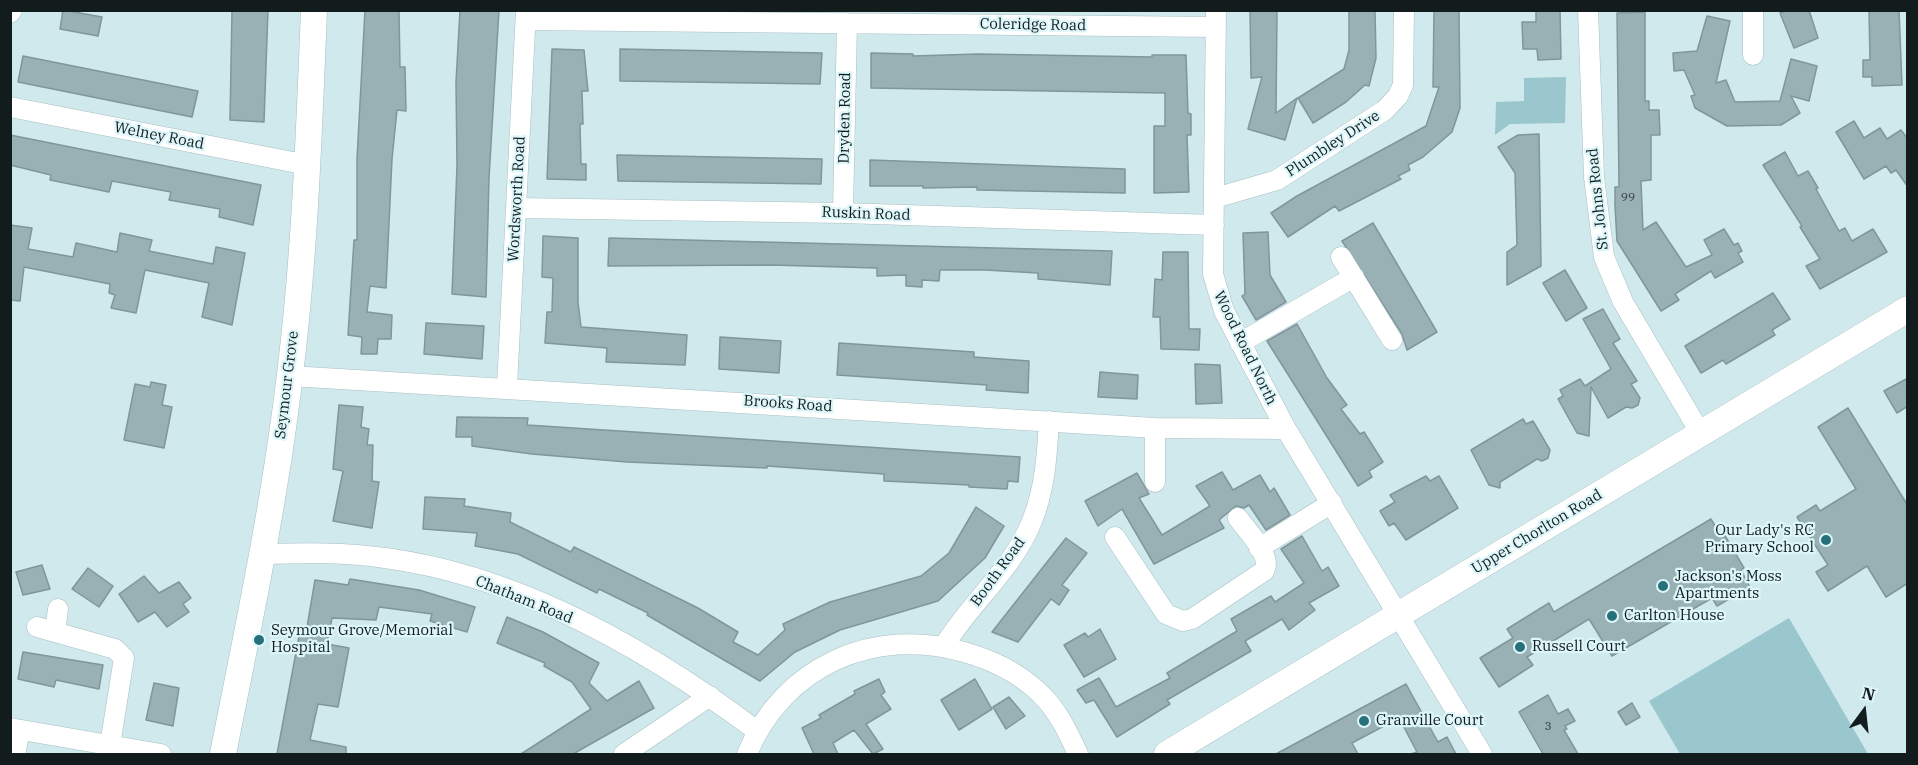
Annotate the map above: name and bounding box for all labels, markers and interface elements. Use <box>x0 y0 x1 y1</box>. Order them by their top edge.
street label: Coleridge Road <box>980 15 1086 35</box>
street label: Dryden Road <box>835 72 855 164</box>
street label: Plumbley Drive <box>1283 107 1383 181</box>
street label: Welney Road <box>113 118 205 154</box>
street label: Wordsworth Road <box>505 136 529 262</box>
street label: St. Johns Road <box>1584 147 1612 251</box>
house number: 99 <box>1621 191 1635 205</box>
street label: Ruskin Road <box>821 203 911 225</box>
street label: Wood Road North <box>1210 288 1280 408</box>
street label: Seymour Grove <box>271 330 303 440</box>
street label: Brooks Road <box>743 392 833 416</box>
street label: Upper Chorlton Road <box>1468 486 1606 578</box>
place label: Our Lady's RC Primary School <box>1705 522 1814 557</box>
marker: Our Lady's RC Primary School <box>1819 533 1833 547</box>
street label: Booth Road <box>967 534 1029 610</box>
place label: Jackson's Moss Apartments <box>1675 568 1782 603</box>
street label: Chatham Road <box>473 572 575 628</box>
marker: Jackson's Moss Apartments <box>1656 579 1670 593</box>
place label: Carlton House <box>1624 607 1725 625</box>
marker: Carlton House <box>1605 609 1619 623</box>
place label: Seymour Grove/Memorial Hospital <box>271 622 453 657</box>
marker: Seymour Grove/Memorial Hospital <box>252 633 266 647</box>
place label: Russell Court <box>1532 638 1626 656</box>
marker: Russell Court <box>1513 640 1527 654</box>
north arrow <box>1834 681 1894 741</box>
text: N <box>1860 682 1877 705</box>
place label: Granville Court <box>1376 712 1484 730</box>
marker: Granville Court <box>1357 714 1371 728</box>
house number: 3 <box>1544 720 1552 734</box>

